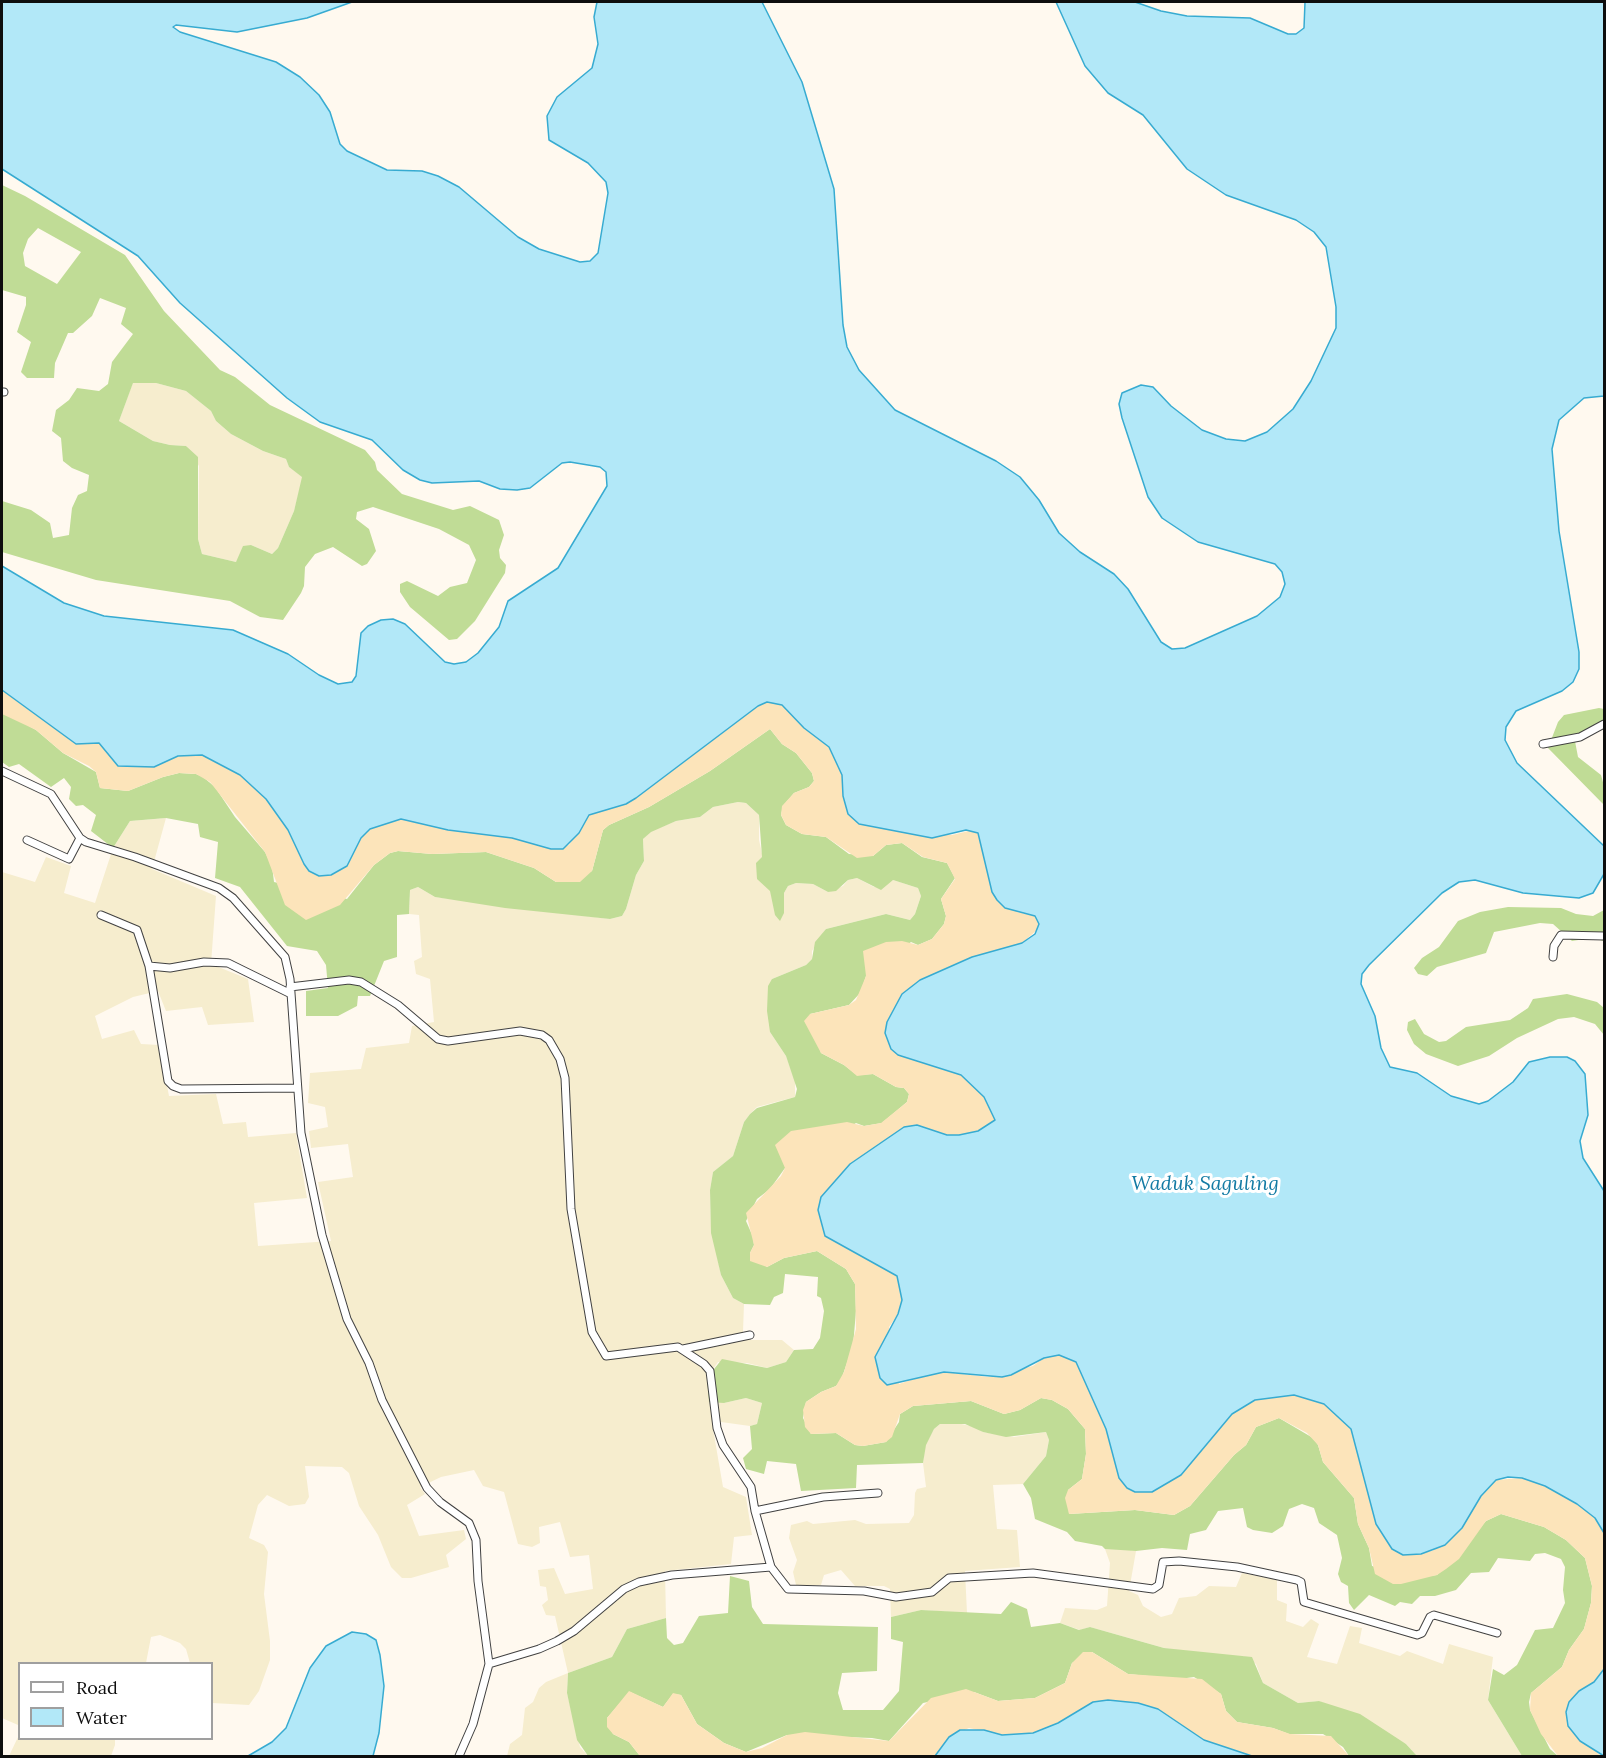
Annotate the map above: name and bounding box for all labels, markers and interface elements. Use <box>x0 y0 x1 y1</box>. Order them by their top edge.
water label: Waduk Saguling <box>1131 1172 1279 1196</box>
legend <box>18 1662 213 1740</box>
text: Road <box>76 1676 118 1699</box>
text: Water <box>76 1706 127 1729</box>

